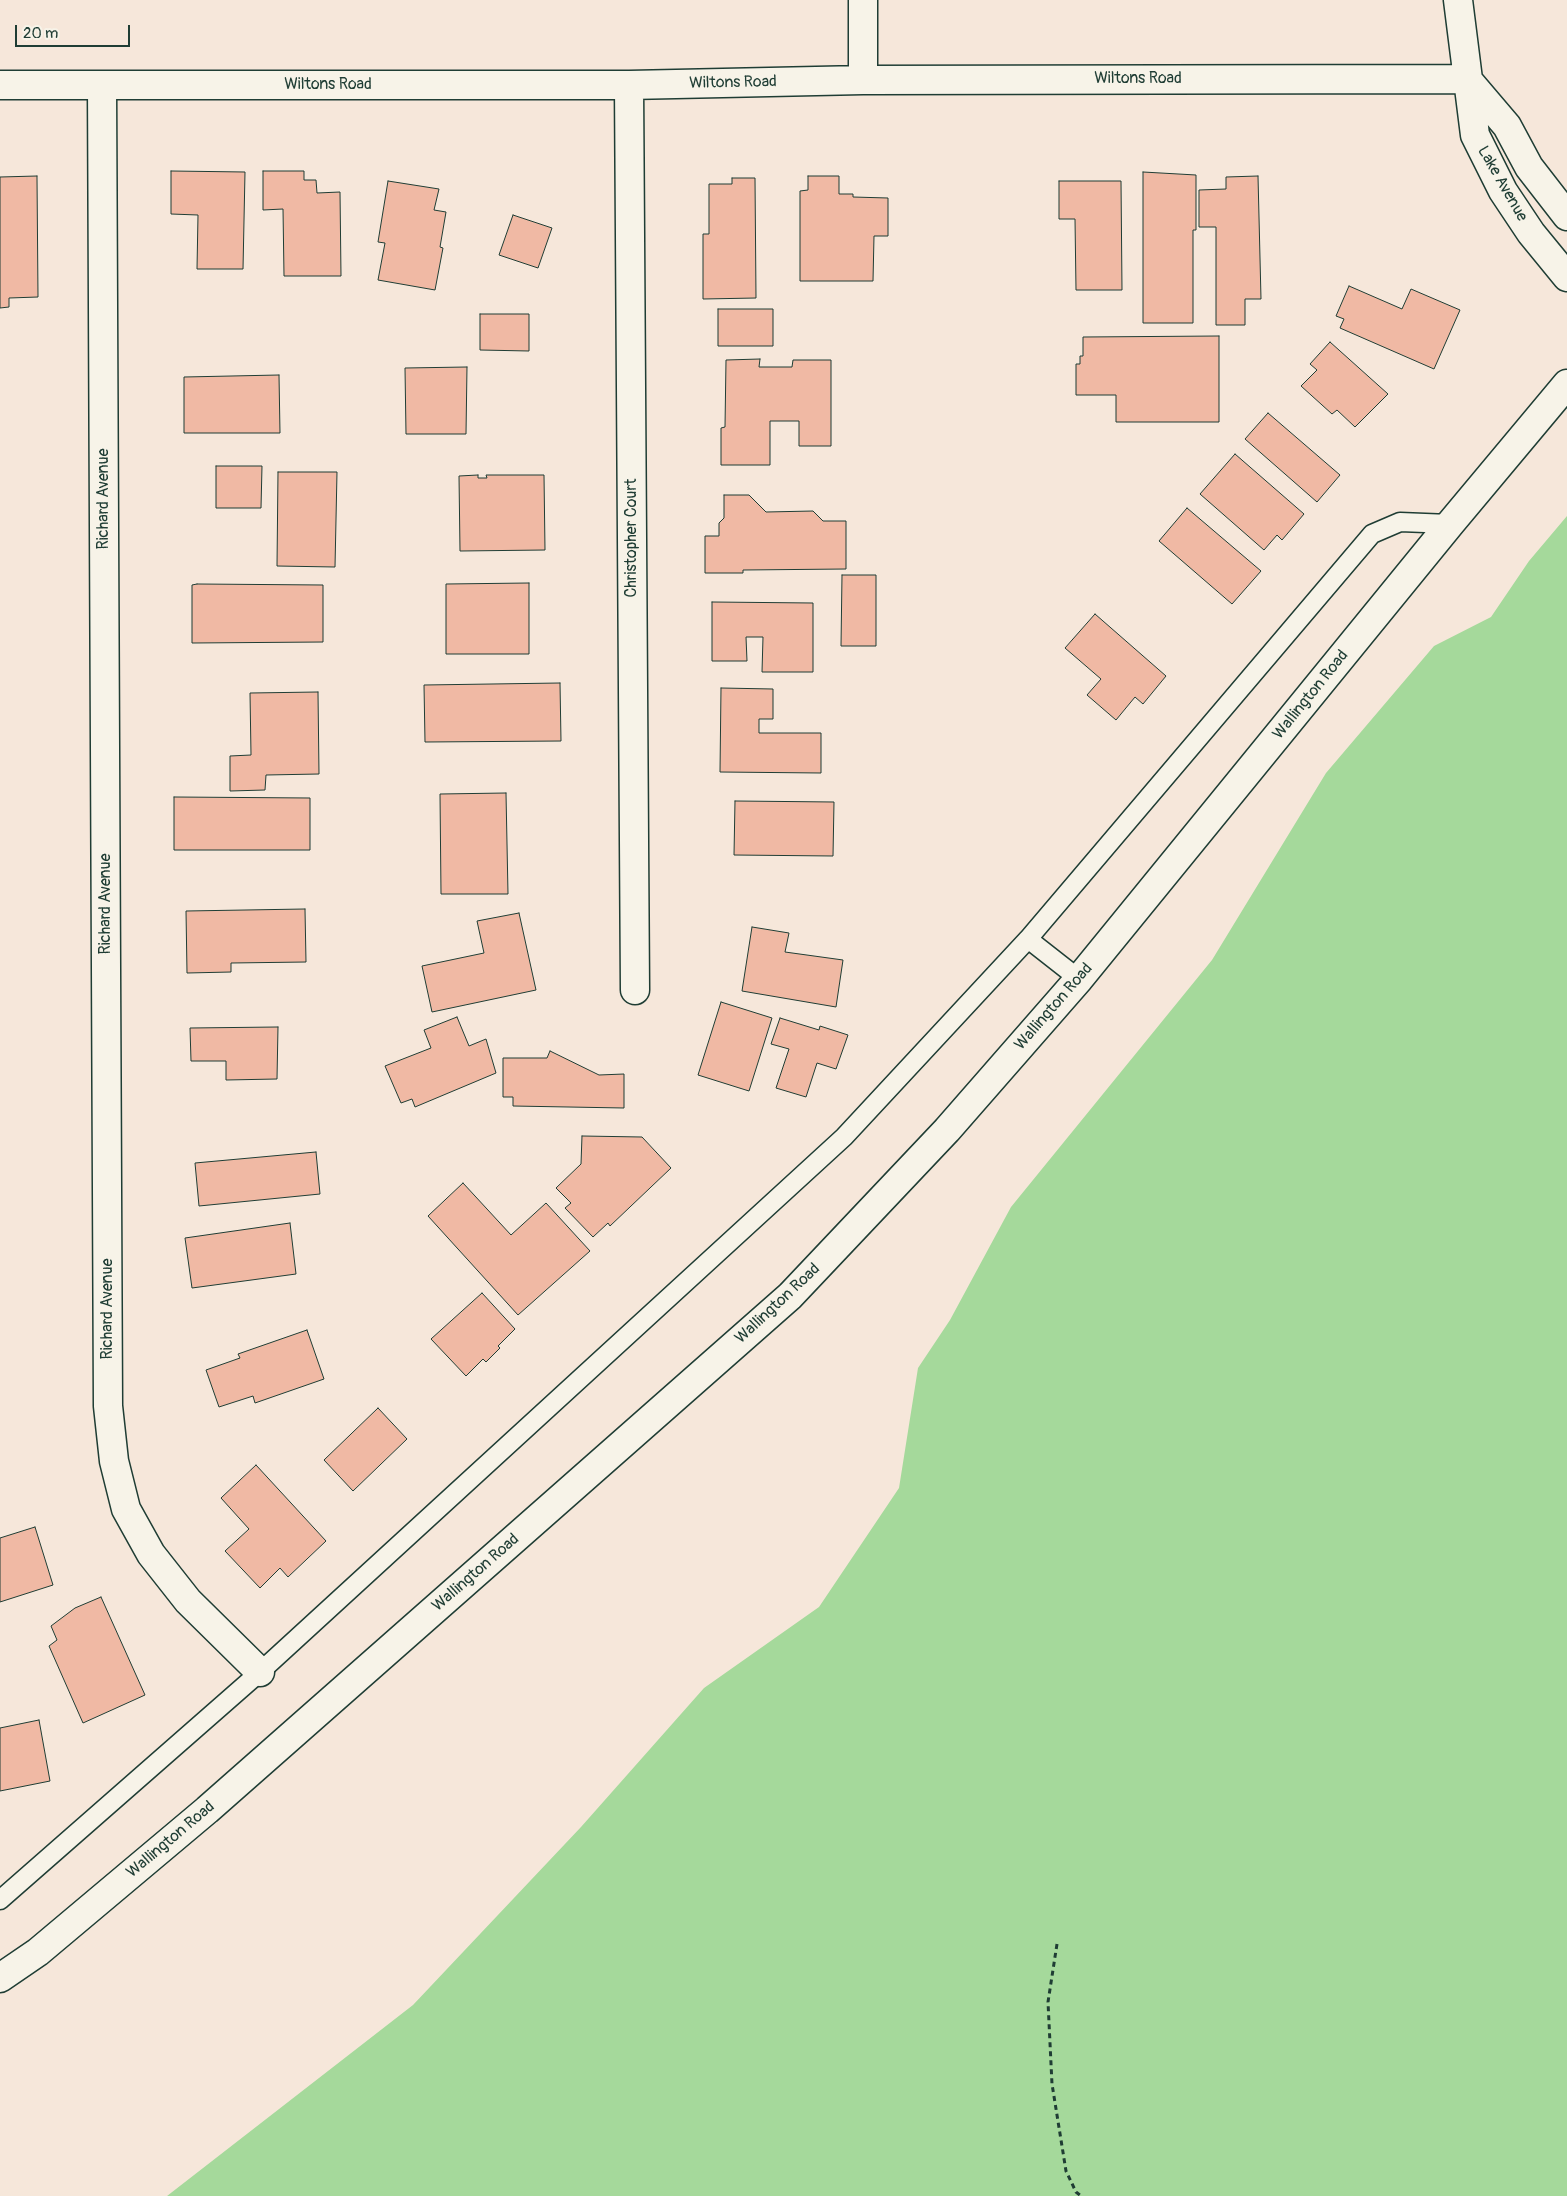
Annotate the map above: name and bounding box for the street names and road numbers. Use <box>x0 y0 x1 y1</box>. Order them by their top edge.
street label: Wiltons Road <box>1094 69 1182 89</box>
street label: Wiltons Road <box>689 73 777 93</box>
street label: Wiltons Road <box>284 75 372 95</box>
street label: Lake Avenue <box>1473 143 1531 225</box>
street label: Richard Avenue <box>94 448 114 550</box>
street label: Christopher Court <box>622 478 642 598</box>
street label: Wallington Road <box>1269 647 1353 743</box>
street label: Richard Avenue <box>96 853 116 955</box>
street label: Wallington Road <box>1011 960 1097 1054</box>
street label: Richard Avenue <box>98 1258 118 1360</box>
street label: Wallington Road <box>732 1260 824 1348</box>
street label: Wallington Road <box>429 1530 523 1616</box>
street label: Wallington Road <box>123 1798 219 1882</box>

